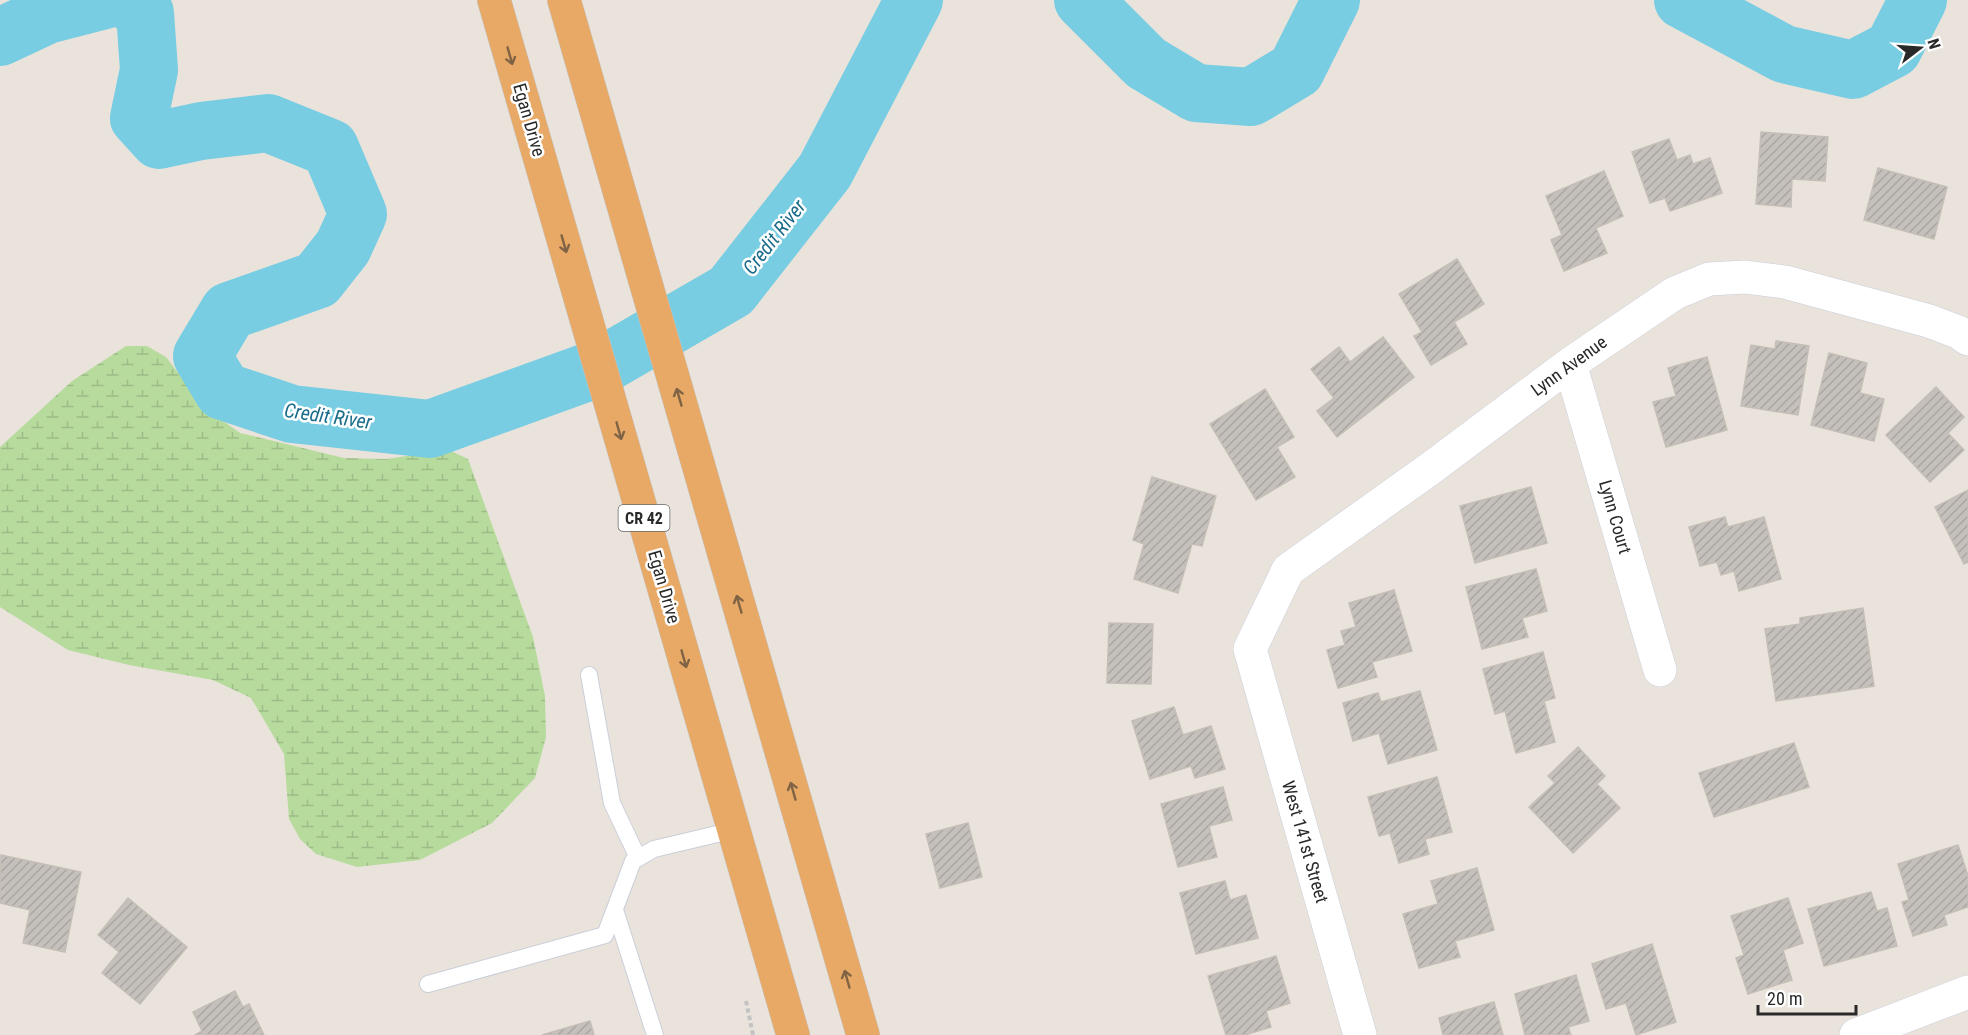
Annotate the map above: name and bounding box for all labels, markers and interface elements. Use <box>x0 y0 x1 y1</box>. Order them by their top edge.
north arrow <box>1890 18 1950 78</box>
text: N <box>1923 36 1944 51</box>
one-way arrow <box>505 46 516 65</box>
street label: Egan Drive <box>509 81 550 159</box>
water label: Credit River <box>737 194 811 279</box>
one-way arrow <box>559 234 571 253</box>
street label: Lynn Avenue <box>1527 331 1611 400</box>
one-way arrow <box>673 387 684 406</box>
water label: Credit River <box>283 398 374 434</box>
one-way arrow <box>614 421 625 440</box>
street label: Lynn Court <box>1595 478 1636 556</box>
road number: CR 42 <box>618 505 670 531</box>
street label: Egan Drive <box>644 548 685 626</box>
one-way arrow <box>733 595 744 614</box>
one-way arrow <box>679 649 690 668</box>
street label: West 141st Street <box>1278 778 1333 905</box>
one-way arrow <box>787 782 798 801</box>
one-way arrow <box>841 970 852 989</box>
scale bar <box>1758 978 1856 1016</box>
text: 20 m <box>1767 988 1802 1009</box>

